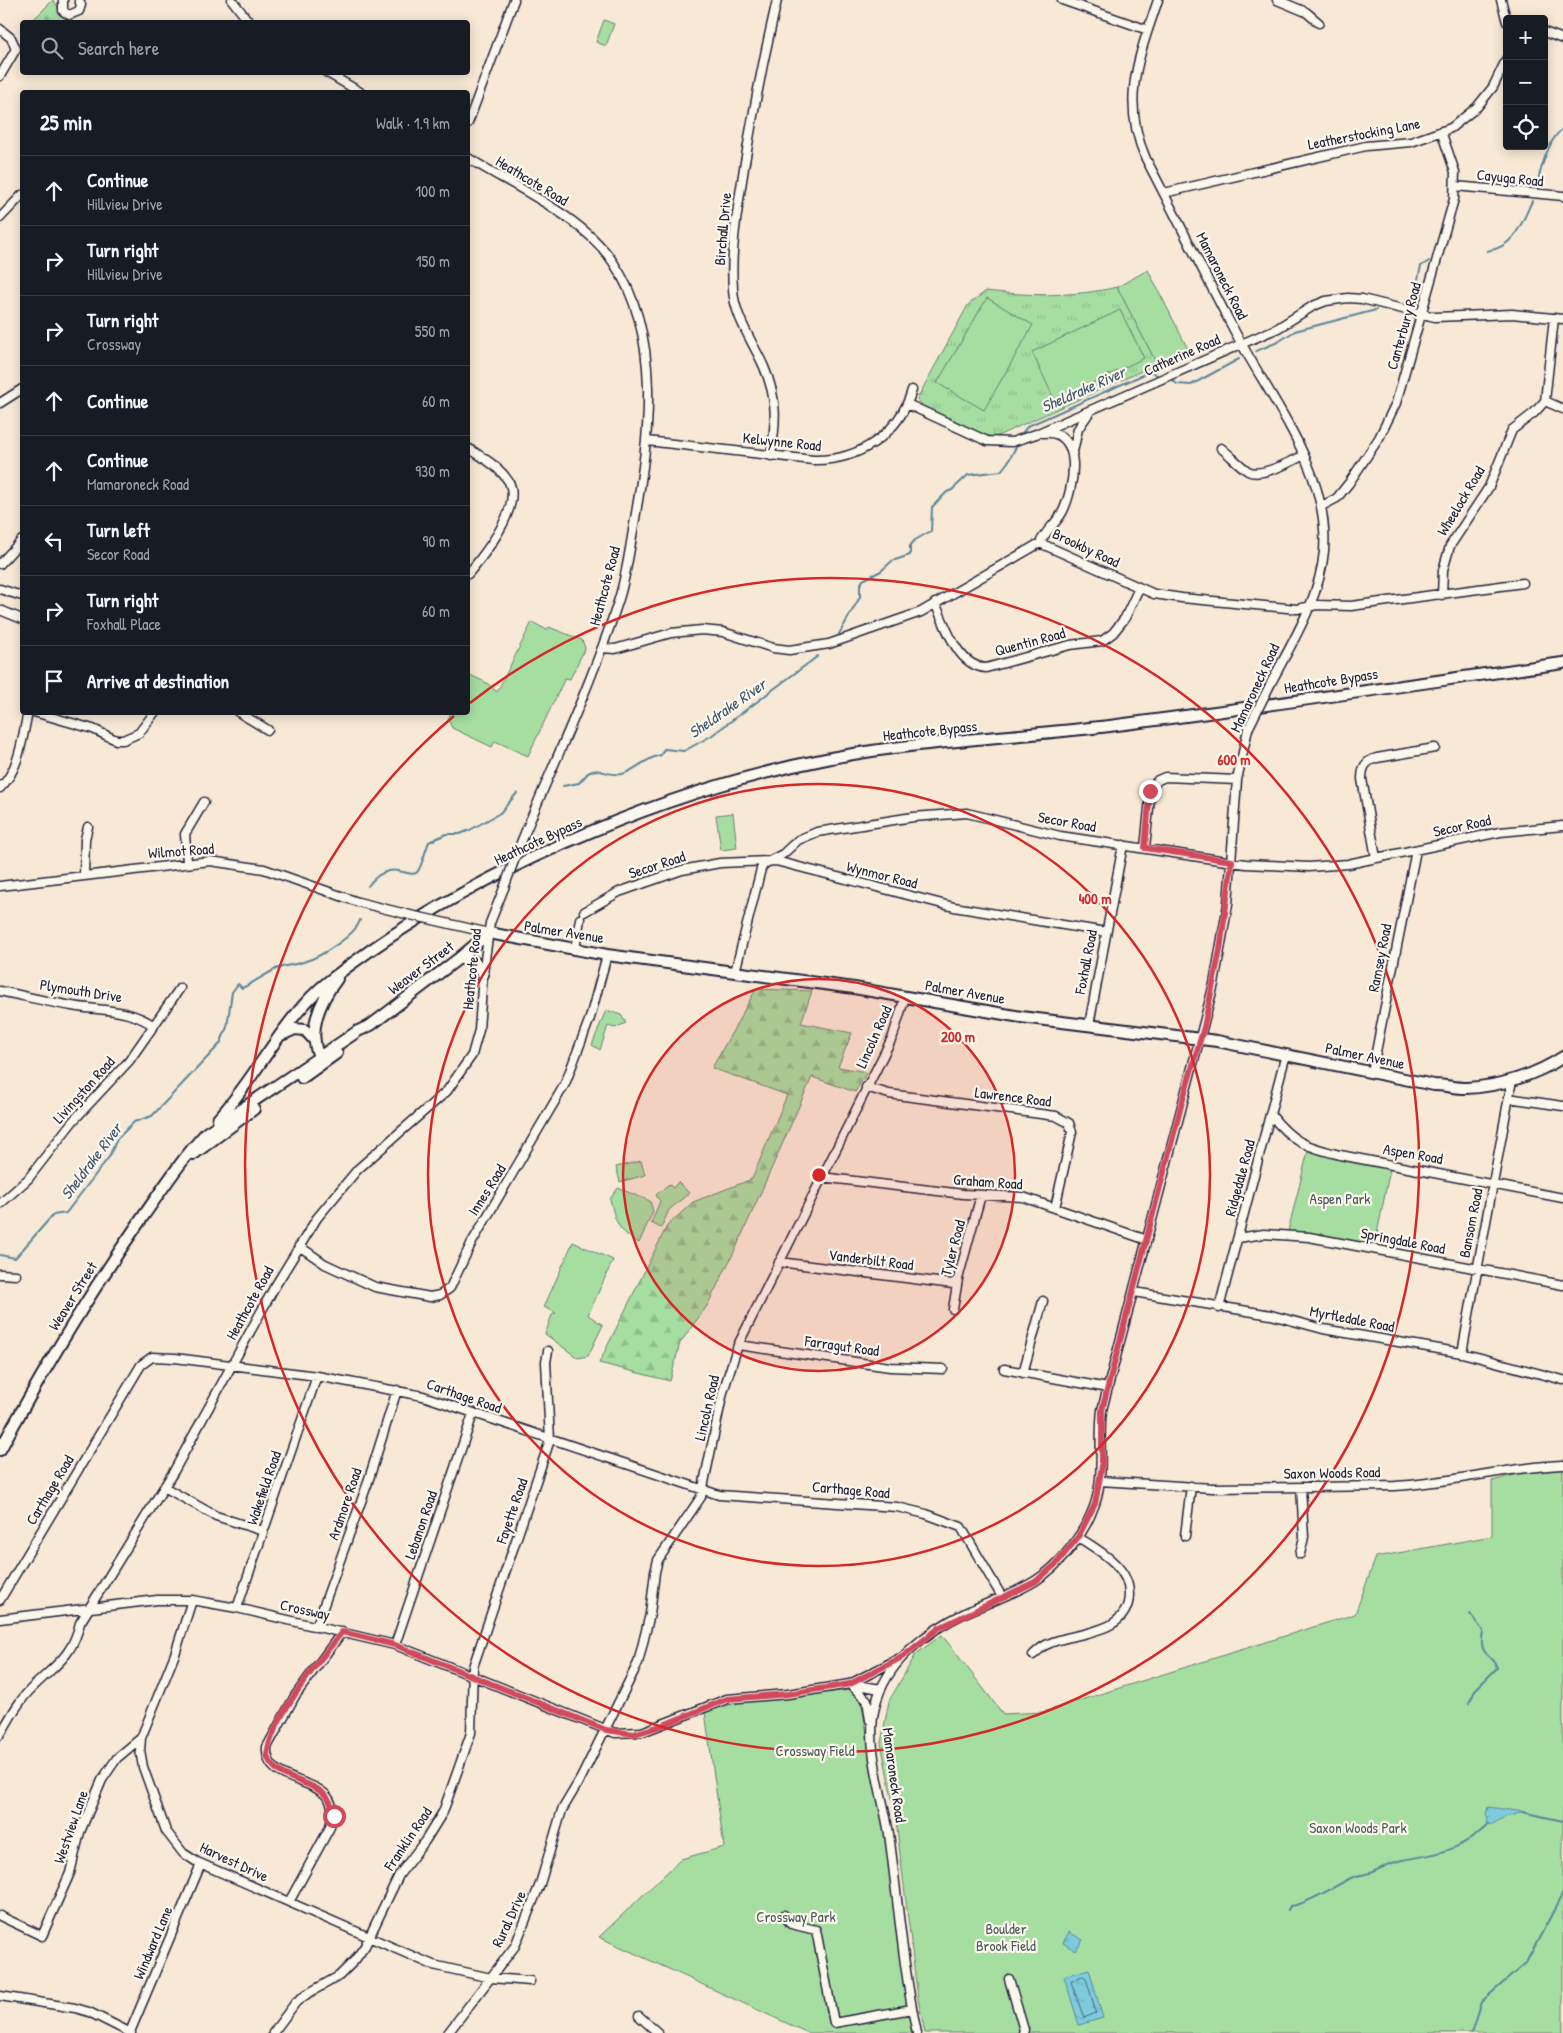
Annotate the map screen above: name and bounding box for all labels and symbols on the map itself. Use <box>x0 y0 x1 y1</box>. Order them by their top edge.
street label: Leatherstocking Lane <box>1306 112 1422 155</box>
street label: Heathcote Road <box>492 151 573 211</box>
street label: Cayuga Road <box>1476 164 1545 191</box>
street label: Birchall Drive <box>709 192 736 266</box>
street label: Mamaroneck Road <box>1191 228 1254 323</box>
street label: Canterbury Road <box>1381 280 1426 372</box>
street label: Catherine Road <box>1140 328 1223 381</box>
water label: Sheldrake River <box>1037 360 1130 417</box>
street label: Kelwynne Road <box>742 427 822 456</box>
street label: Wheelock Road <box>1432 462 1490 539</box>
street label: Brookby Road <box>1049 523 1124 572</box>
street label: Heathcote Road <box>584 544 625 628</box>
street label: Quentin Road <box>992 622 1067 661</box>
street label: Mamaroneck Road <box>1225 640 1284 736</box>
street label: Heathcote Bypass <box>1283 663 1379 698</box>
water label: Sheldrake River <box>684 672 772 743</box>
street label: Heathcote Bypass <box>882 715 978 746</box>
text: 600 m <box>1217 749 1251 770</box>
route end <box>1139 780 1162 803</box>
street label: Secor Road <box>1036 806 1098 837</box>
street label: Secor Road <box>1431 809 1493 842</box>
street label: Heathcote Bypass <box>490 811 585 870</box>
street label: Wilmot Road <box>147 838 215 863</box>
street label: Secor Road <box>626 845 688 884</box>
street label: Wynmor Road <box>844 856 920 893</box>
text: 400 m <box>1079 888 1111 909</box>
street label: Palmer Avenue <box>523 915 606 948</box>
street label: Ramsey Road <box>1363 922 1396 994</box>
street label: Heathcote Road <box>457 927 486 1011</box>
street label: Foxhall Road <box>1069 928 1102 997</box>
street label: Weaver Street <box>384 935 459 999</box>
street label: Plymouth Drive <box>38 974 124 1007</box>
street label: Palmer Avenue <box>924 974 1007 1009</box>
street label: Lincoln Road <box>850 1002 897 1071</box>
text: 200 m <box>941 1026 975 1047</box>
street label: Palmer Avenue <box>1324 1037 1407 1074</box>
street label: Livingston Road <box>48 1051 119 1128</box>
street label: Lawrence Road <box>974 1081 1053 1112</box>
water label: Sheldrake River <box>55 1117 128 1203</box>
street label: Ridgedale Road <box>1219 1137 1260 1218</box>
street label: Aspen Road <box>1382 1138 1445 1169</box>
street label: Innes Road <box>463 1160 511 1219</box>
centre of rings <box>810 1166 828 1184</box>
street label: Graham Road <box>953 1169 1023 1194</box>
street label: Bansom Road <box>1453 1186 1488 1259</box>
park label: Aspen Park <box>1310 1188 1370 1209</box>
street label: Tyler Road <box>935 1217 970 1278</box>
street label: Springdale Road <box>1359 1222 1447 1259</box>
street label: Vanderbilt Road <box>827 1244 915 1275</box>
street label: Weaver Street <box>43 1257 102 1334</box>
street label: Heathcote Road <box>221 1262 279 1343</box>
street label: Myrtledale Road <box>1308 1300 1396 1337</box>
street label: Farragut Road <box>803 1330 881 1361</box>
street label: Carthage Road <box>424 1373 505 1418</box>
street label: Lincoln Road <box>689 1373 724 1443</box>
street label: Wakefield Road <box>241 1448 286 1528</box>
street label: Carthage Road <box>21 1451 79 1529</box>
street label: Saxon Woods Road <box>1283 1461 1381 1484</box>
street label: Ardmore Road <box>322 1465 367 1543</box>
street label: Fayette Road <box>490 1475 533 1547</box>
street label: Carthage Road <box>811 1476 891 1503</box>
street label: Lebanon Road <box>399 1488 442 1562</box>
street label: Crossway <box>278 1594 332 1625</box>
street label: Mamaroneck Road <box>877 1726 912 1824</box>
park label: Crossway Field <box>775 1740 855 1761</box>
street label: Westview Lane <box>48 1787 93 1866</box>
street label: Franklin Road <box>378 1803 437 1875</box>
route start <box>323 1805 346 1828</box>
park label: Saxon Woods Park <box>1309 1817 1407 1838</box>
street label: Harvest Drive <box>197 1837 272 1887</box>
street label: Rural Drive <box>486 1887 531 1950</box>
street label: Windward Lane <box>128 1903 177 1983</box>
park label: Crossway Park <box>756 1906 836 1927</box>
park label: Boulder Brook Field <box>976 1918 1036 1956</box>

